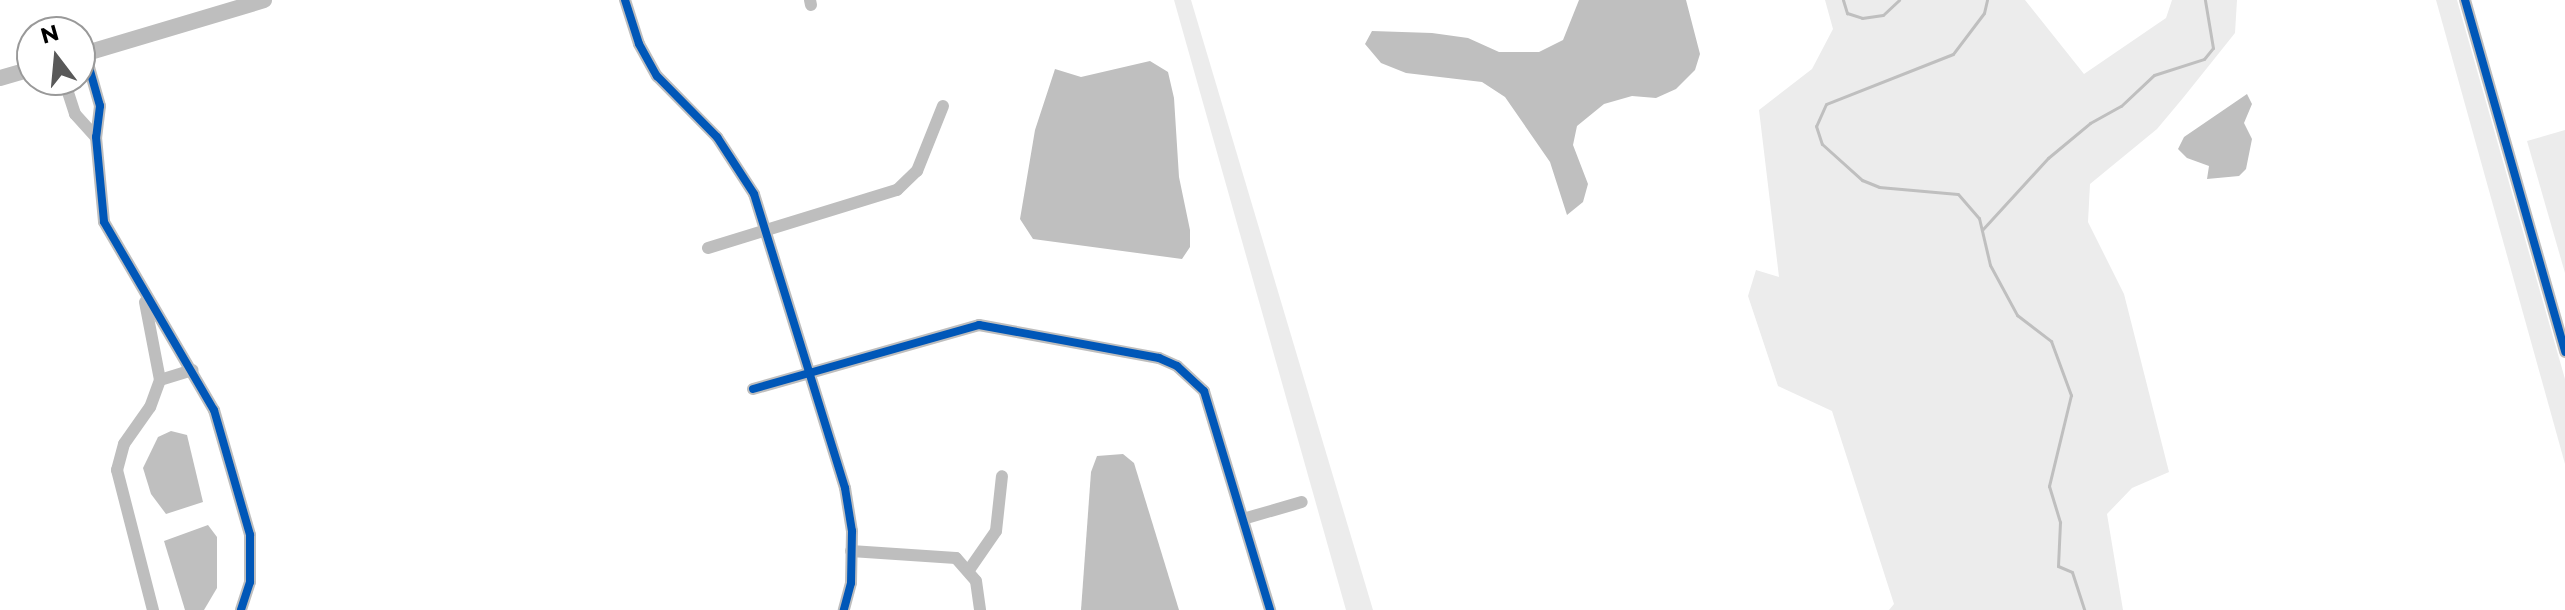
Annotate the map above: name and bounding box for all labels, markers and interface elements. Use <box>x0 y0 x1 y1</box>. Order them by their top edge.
north arrow <box>16 16 96 96</box>
text: N <box>38 19 62 50</box>

